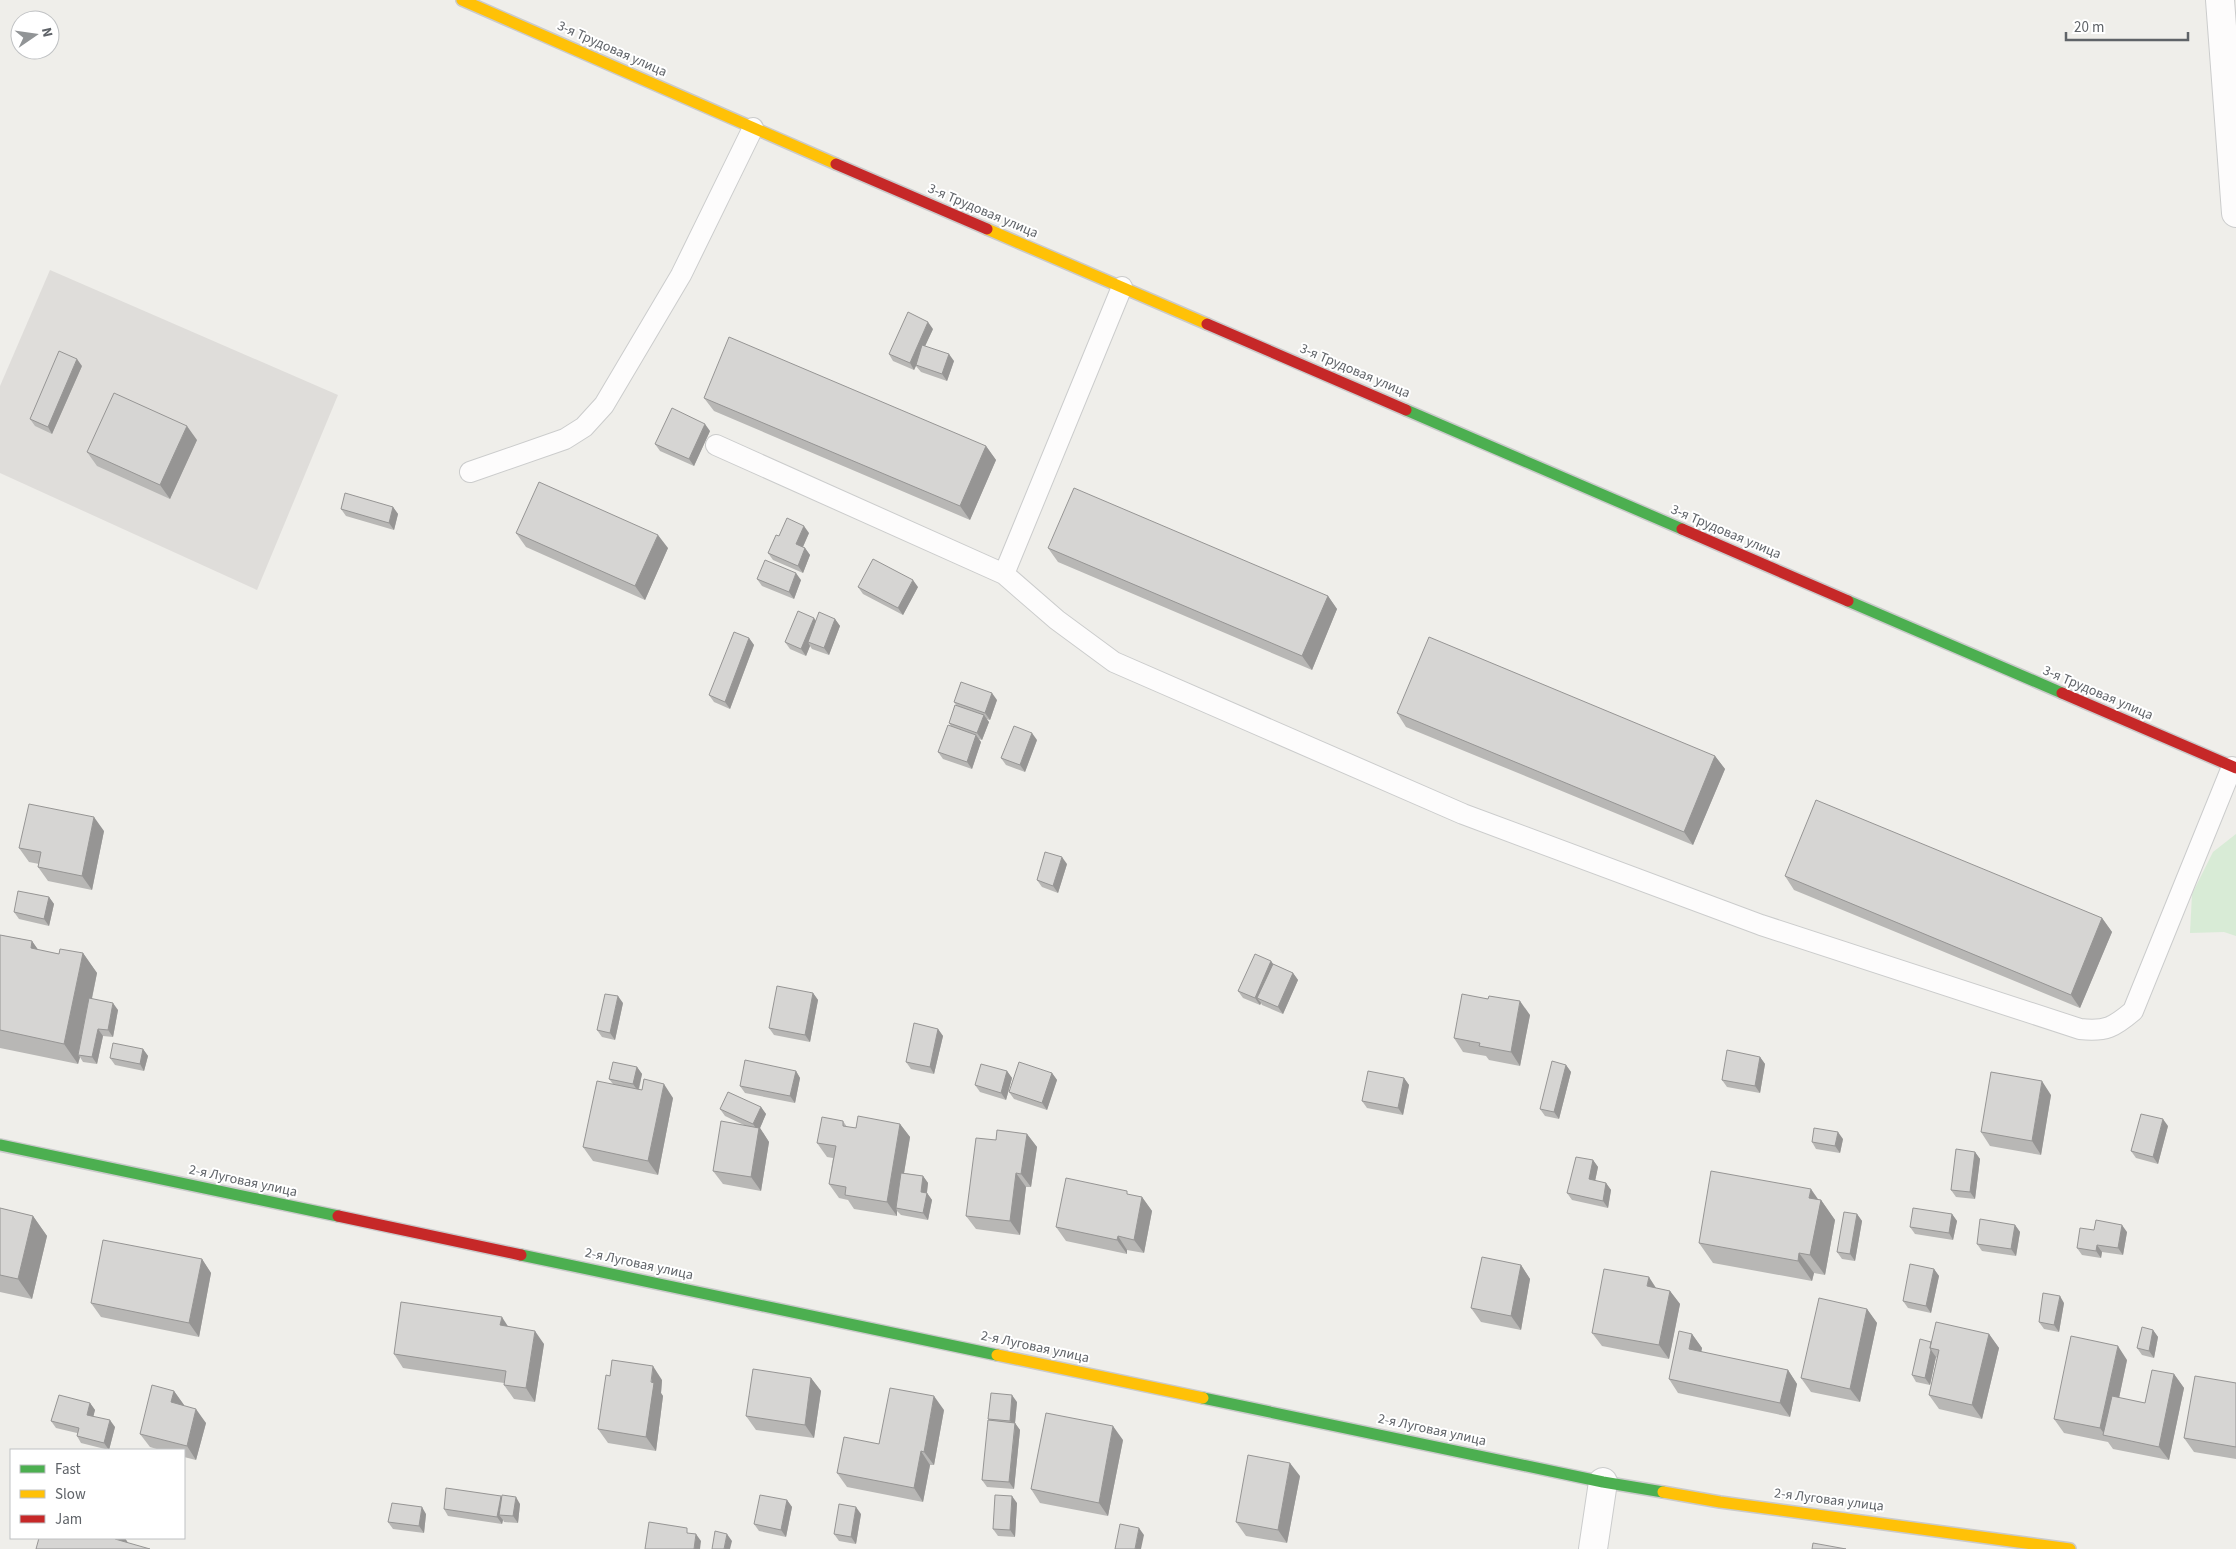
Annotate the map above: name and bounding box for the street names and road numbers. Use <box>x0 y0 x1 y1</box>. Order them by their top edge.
street label: 3-я Трудовая улица <box>554 16 670 82</box>
street label: 3-я Трудовая улица <box>925 179 1041 243</box>
street label: 3-я Трудовая улица <box>1297 339 1413 403</box>
street label: 3-я Трудовая улица <box>1668 500 1784 564</box>
street label: 3-я Трудовая улица <box>2040 661 2156 725</box>
street label: 2-я Луговая улица <box>187 1160 299 1202</box>
street label: 2-я Луговая улица <box>583 1243 695 1285</box>
street label: 2-я Луговая улица <box>979 1326 1091 1368</box>
street label: 2-я Луговая улица <box>1376 1409 1488 1451</box>
street label: 2-я Луговая улица <box>1773 1483 1885 1517</box>

